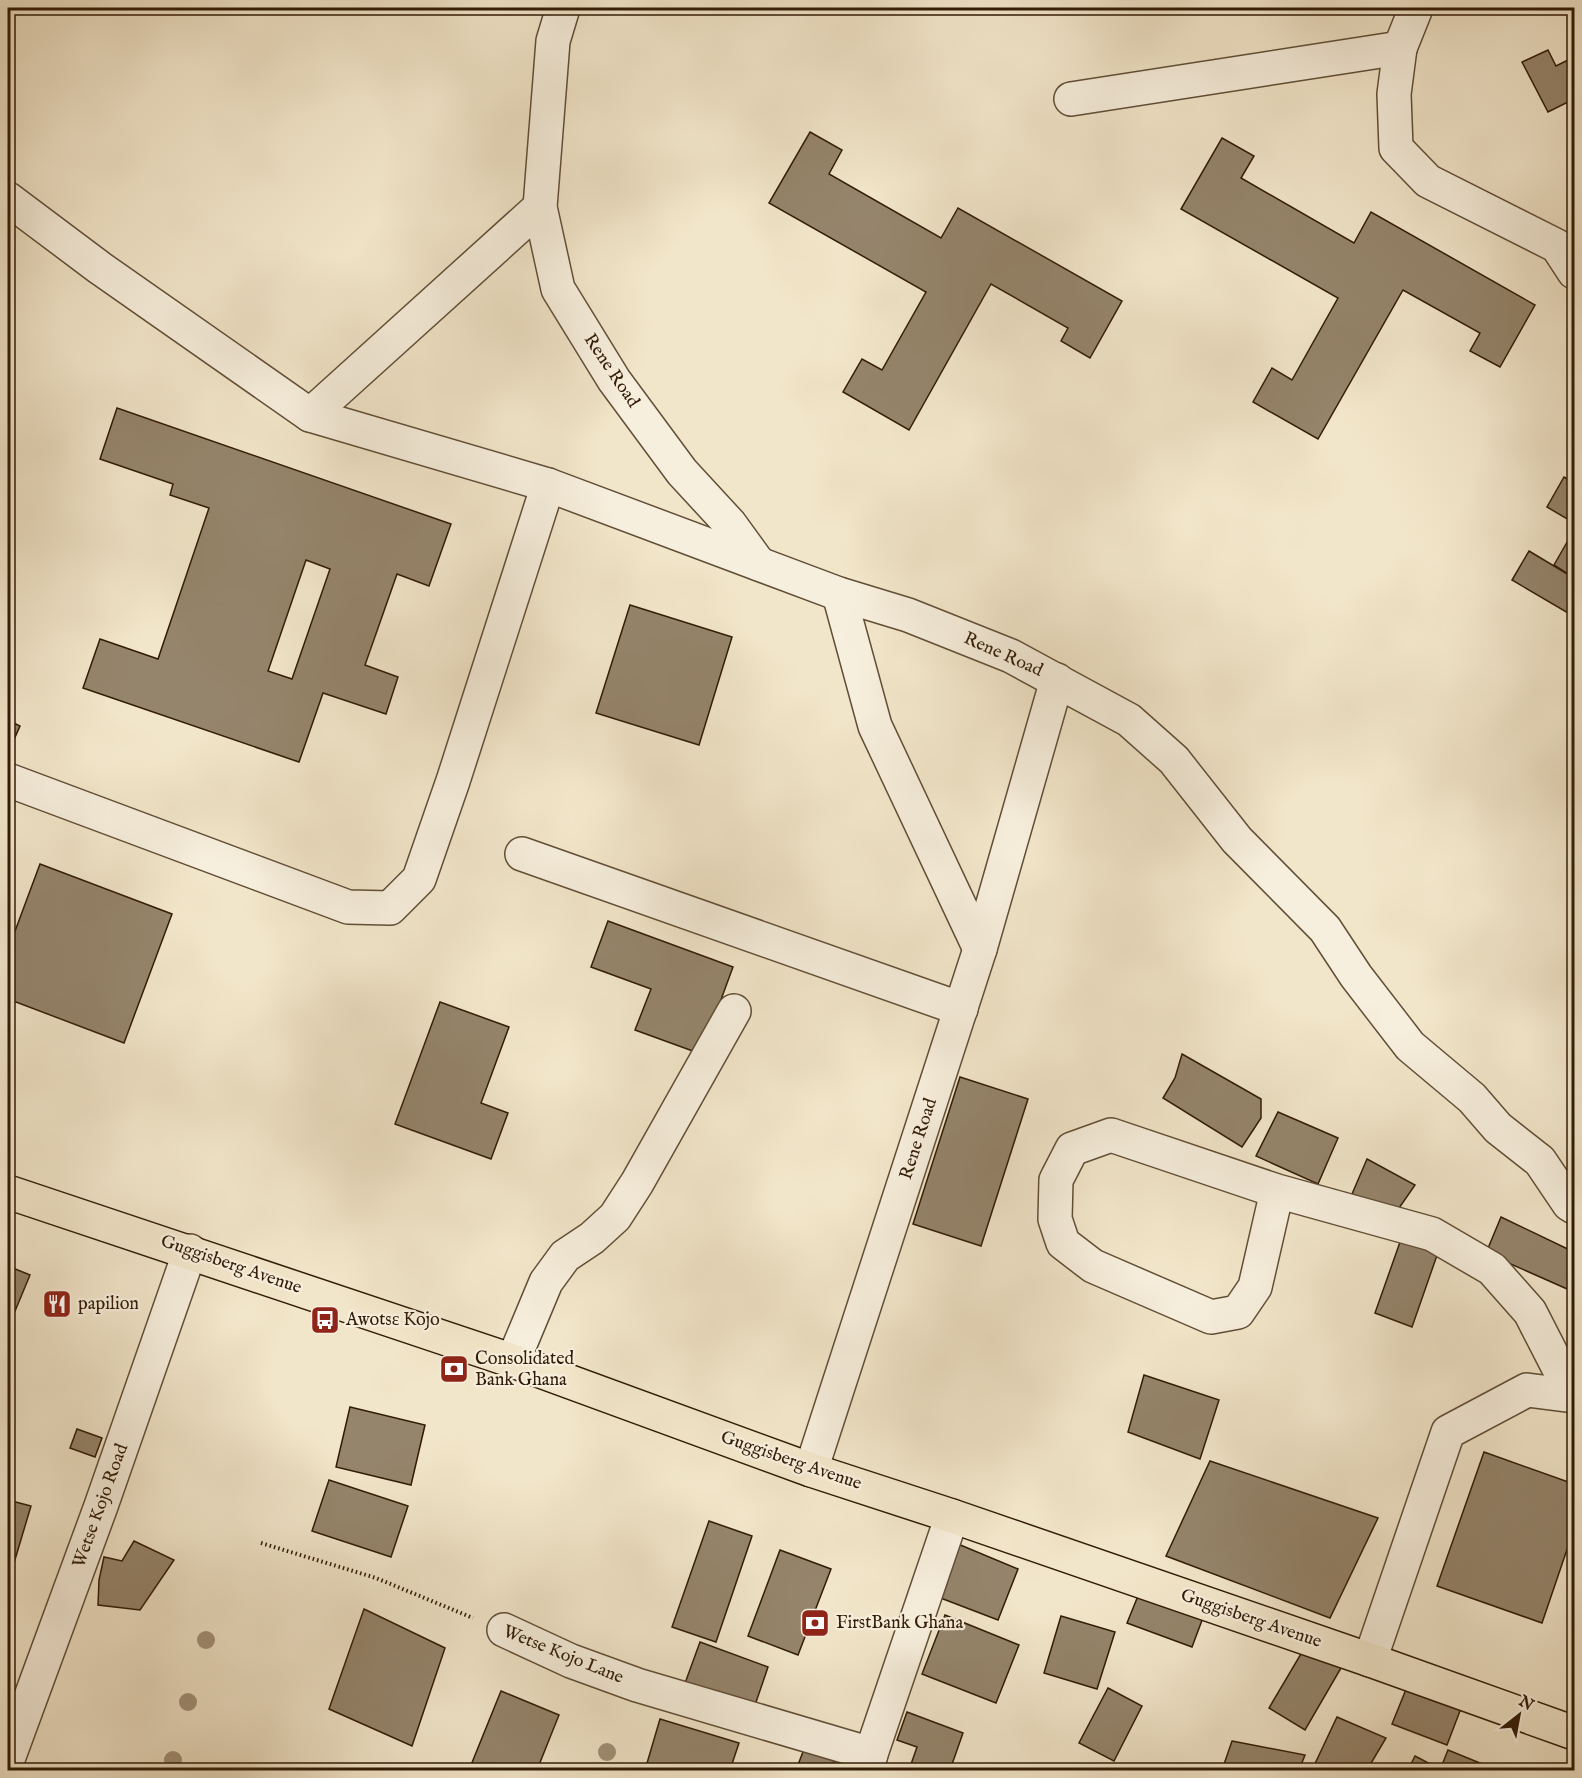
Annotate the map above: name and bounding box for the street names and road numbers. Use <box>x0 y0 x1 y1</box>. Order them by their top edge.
street label: Rene Road <box>578 330 644 413</box>
street label: Rene Road <box>960 627 1047 683</box>
street label: Rene Road <box>895 1095 943 1183</box>
street label: Guggisberg Avenue <box>158 1230 304 1300</box>
street label: Guggisberg Avenue <box>718 1426 864 1496</box>
street label: Wetse Kojo Road <box>68 1440 134 1571</box>
street label: Guggisberg Avenue <box>1178 1584 1324 1654</box>
street label: Wetse Kojo Lane <box>499 1620 627 1690</box>

